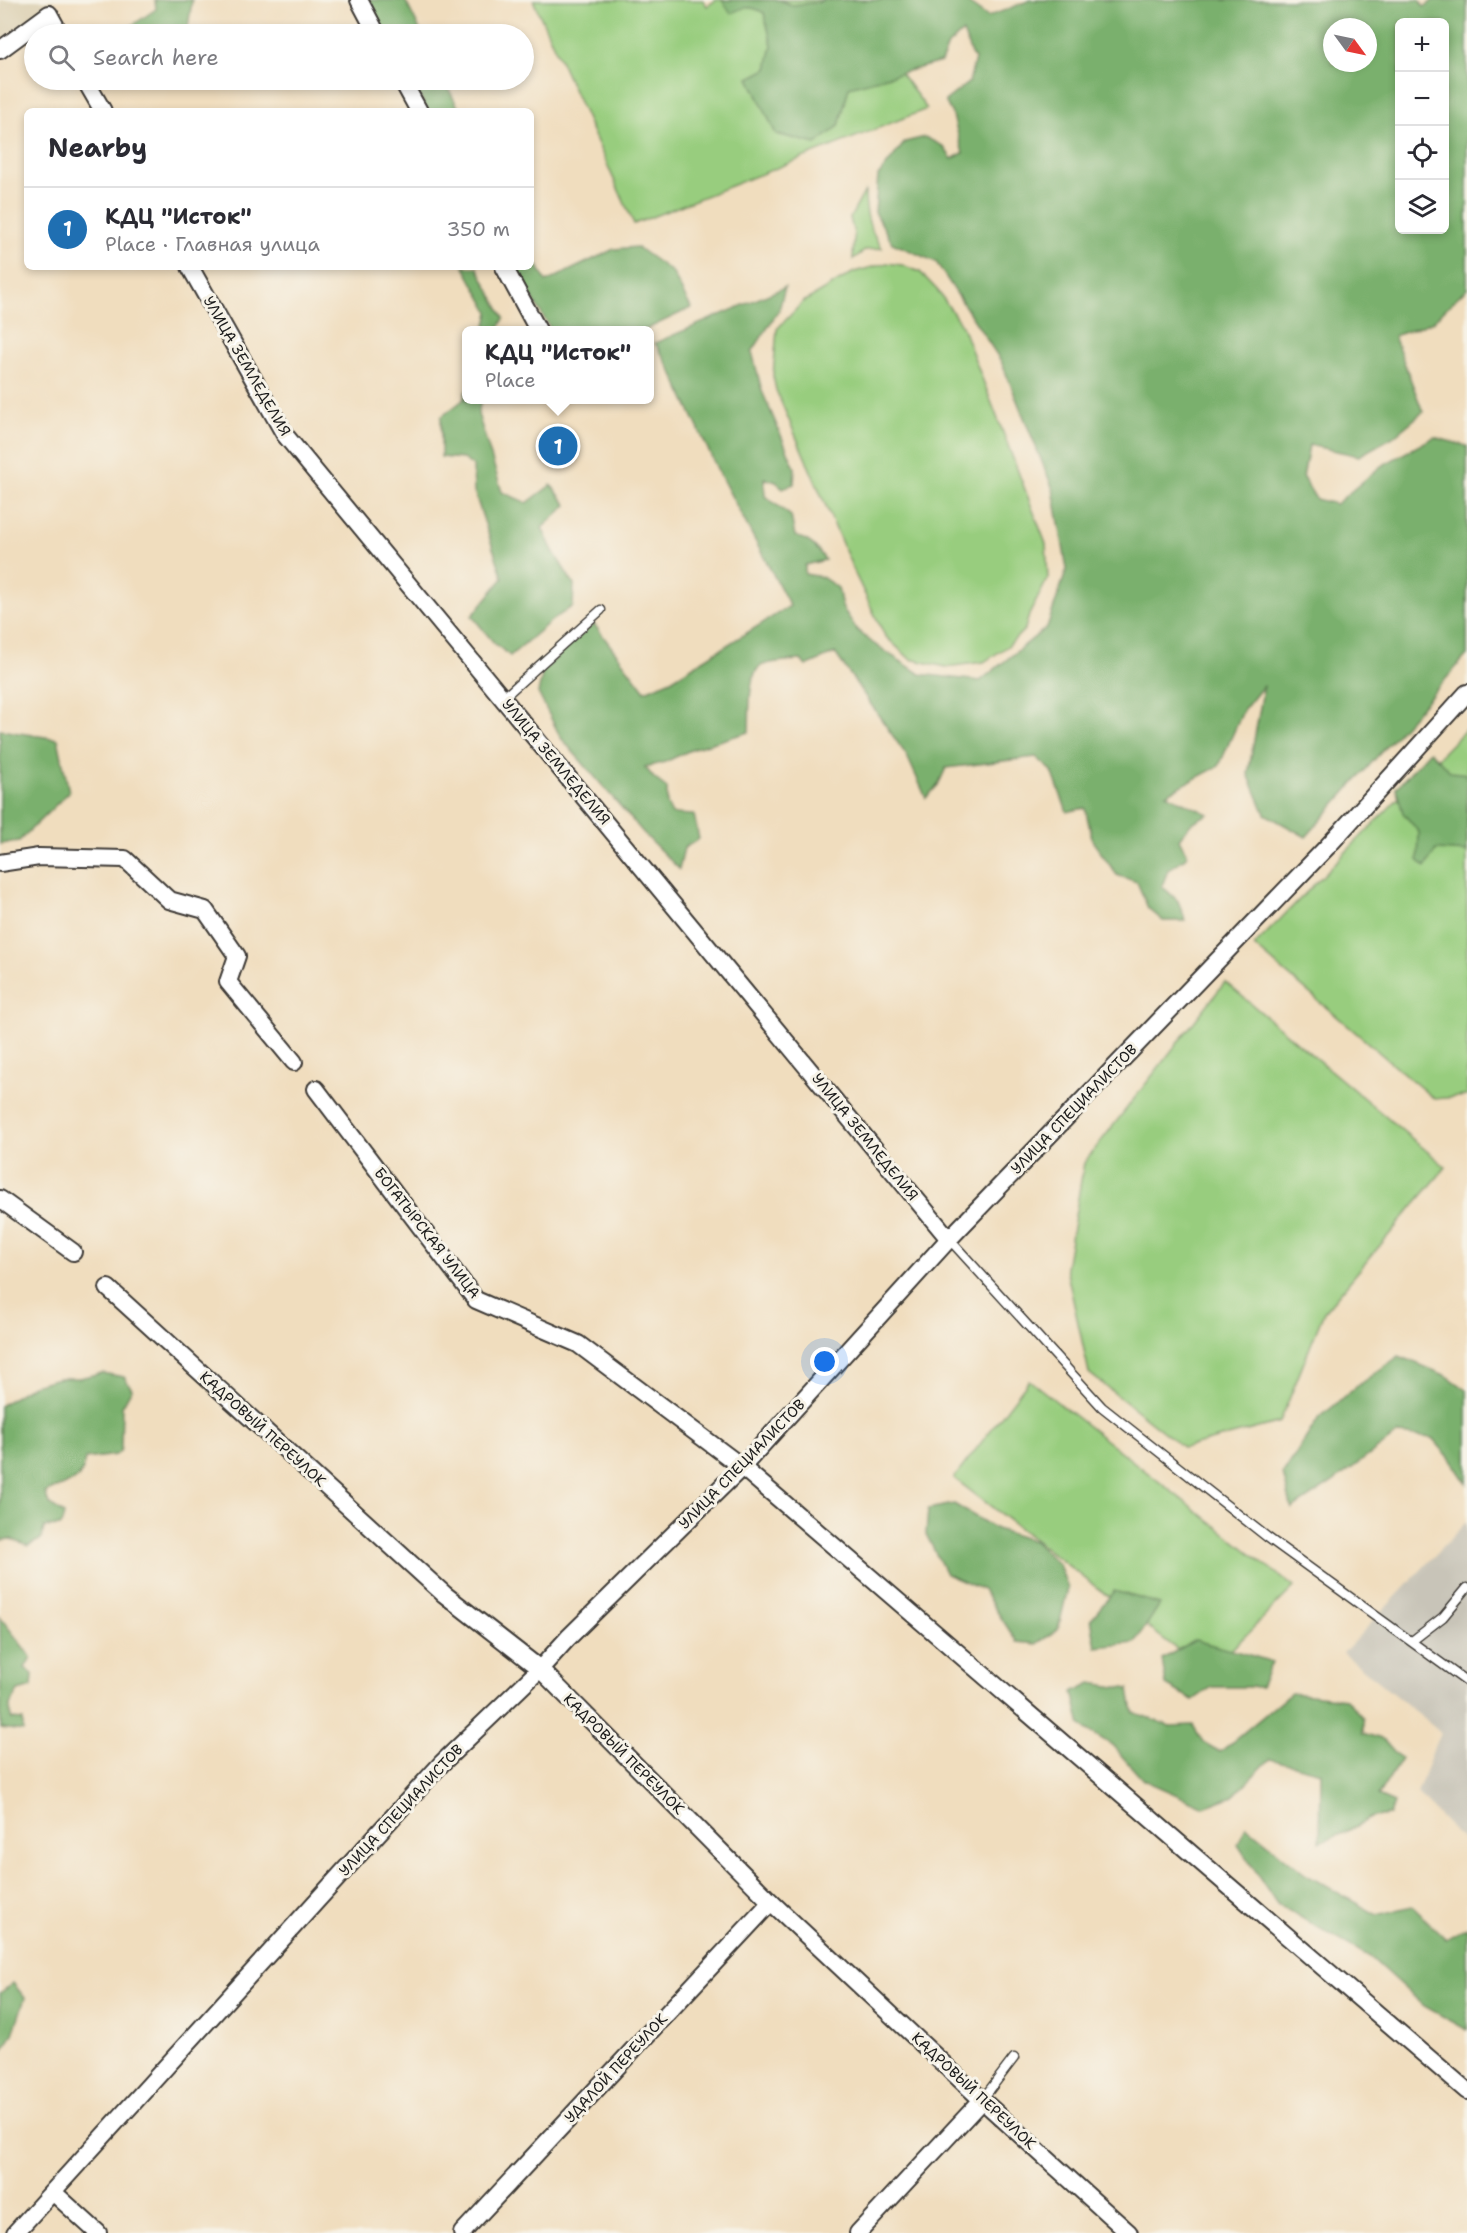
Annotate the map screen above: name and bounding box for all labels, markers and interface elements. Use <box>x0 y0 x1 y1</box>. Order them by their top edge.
north arrow <box>1323 18 1377 72</box>
map controls <box>1395 18 1449 234</box>
button: + <box>1395 18 1449 72</box>
search box <box>24 24 534 90</box>
icon: search <box>45 41 78 74</box>
text: Search here <box>93 43 219 72</box>
button: − <box>1395 72 1449 126</box>
button: locate <box>1395 126 1449 180</box>
text: Nearby <box>48 130 147 165</box>
button: layers <box>1395 180 1449 234</box>
text: КДЦ "Исток" <box>105 202 252 231</box>
text: 1 <box>63 216 72 242</box>
text: 350 m <box>446 216 510 242</box>
text: Place · Главная улица <box>105 231 320 257</box>
street label: УЛИЦА ЗЕМЛЕДЕЛИЯ <box>199 292 295 440</box>
popup <box>462 326 654 404</box>
text: КДЦ "Исток" <box>485 338 631 367</box>
text: Place <box>485 367 536 393</box>
pin: 1 <box>538 424 578 468</box>
street label: УЛИЦА ЗЕМЛЕДЕЛИЯ <box>497 695 615 829</box>
street label: УЛИЦА СПЕЦИАЛИСТОВ <box>1006 1039 1142 1178</box>
street label: УЛИЦА ЗЕМЛЕДЕЛИЯ <box>807 1069 923 1205</box>
street label: БОГАТЫРСКАЯ УЛИЦА <box>370 1163 485 1303</box>
your location <box>810 1347 839 1376</box>
street label: КАДРОВЫЙ ПЕРЕУЛОК <box>195 1366 331 1491</box>
street label: УЛИЦА СПЕЦИАЛИСТОВ <box>674 1394 810 1533</box>
street label: КАДРОВЫЙ ПЕРЕУЛОК <box>559 1688 690 1819</box>
street label: УЛИЦА СПЕЦИАЛИСТОВ <box>334 1740 468 1880</box>
street label: УДАЛОЙ ПЕРЕУЛОК <box>559 2008 672 2127</box>
street label: КАДРОВЫЙ ПЕРЕУЛОК <box>907 2027 1042 2154</box>

